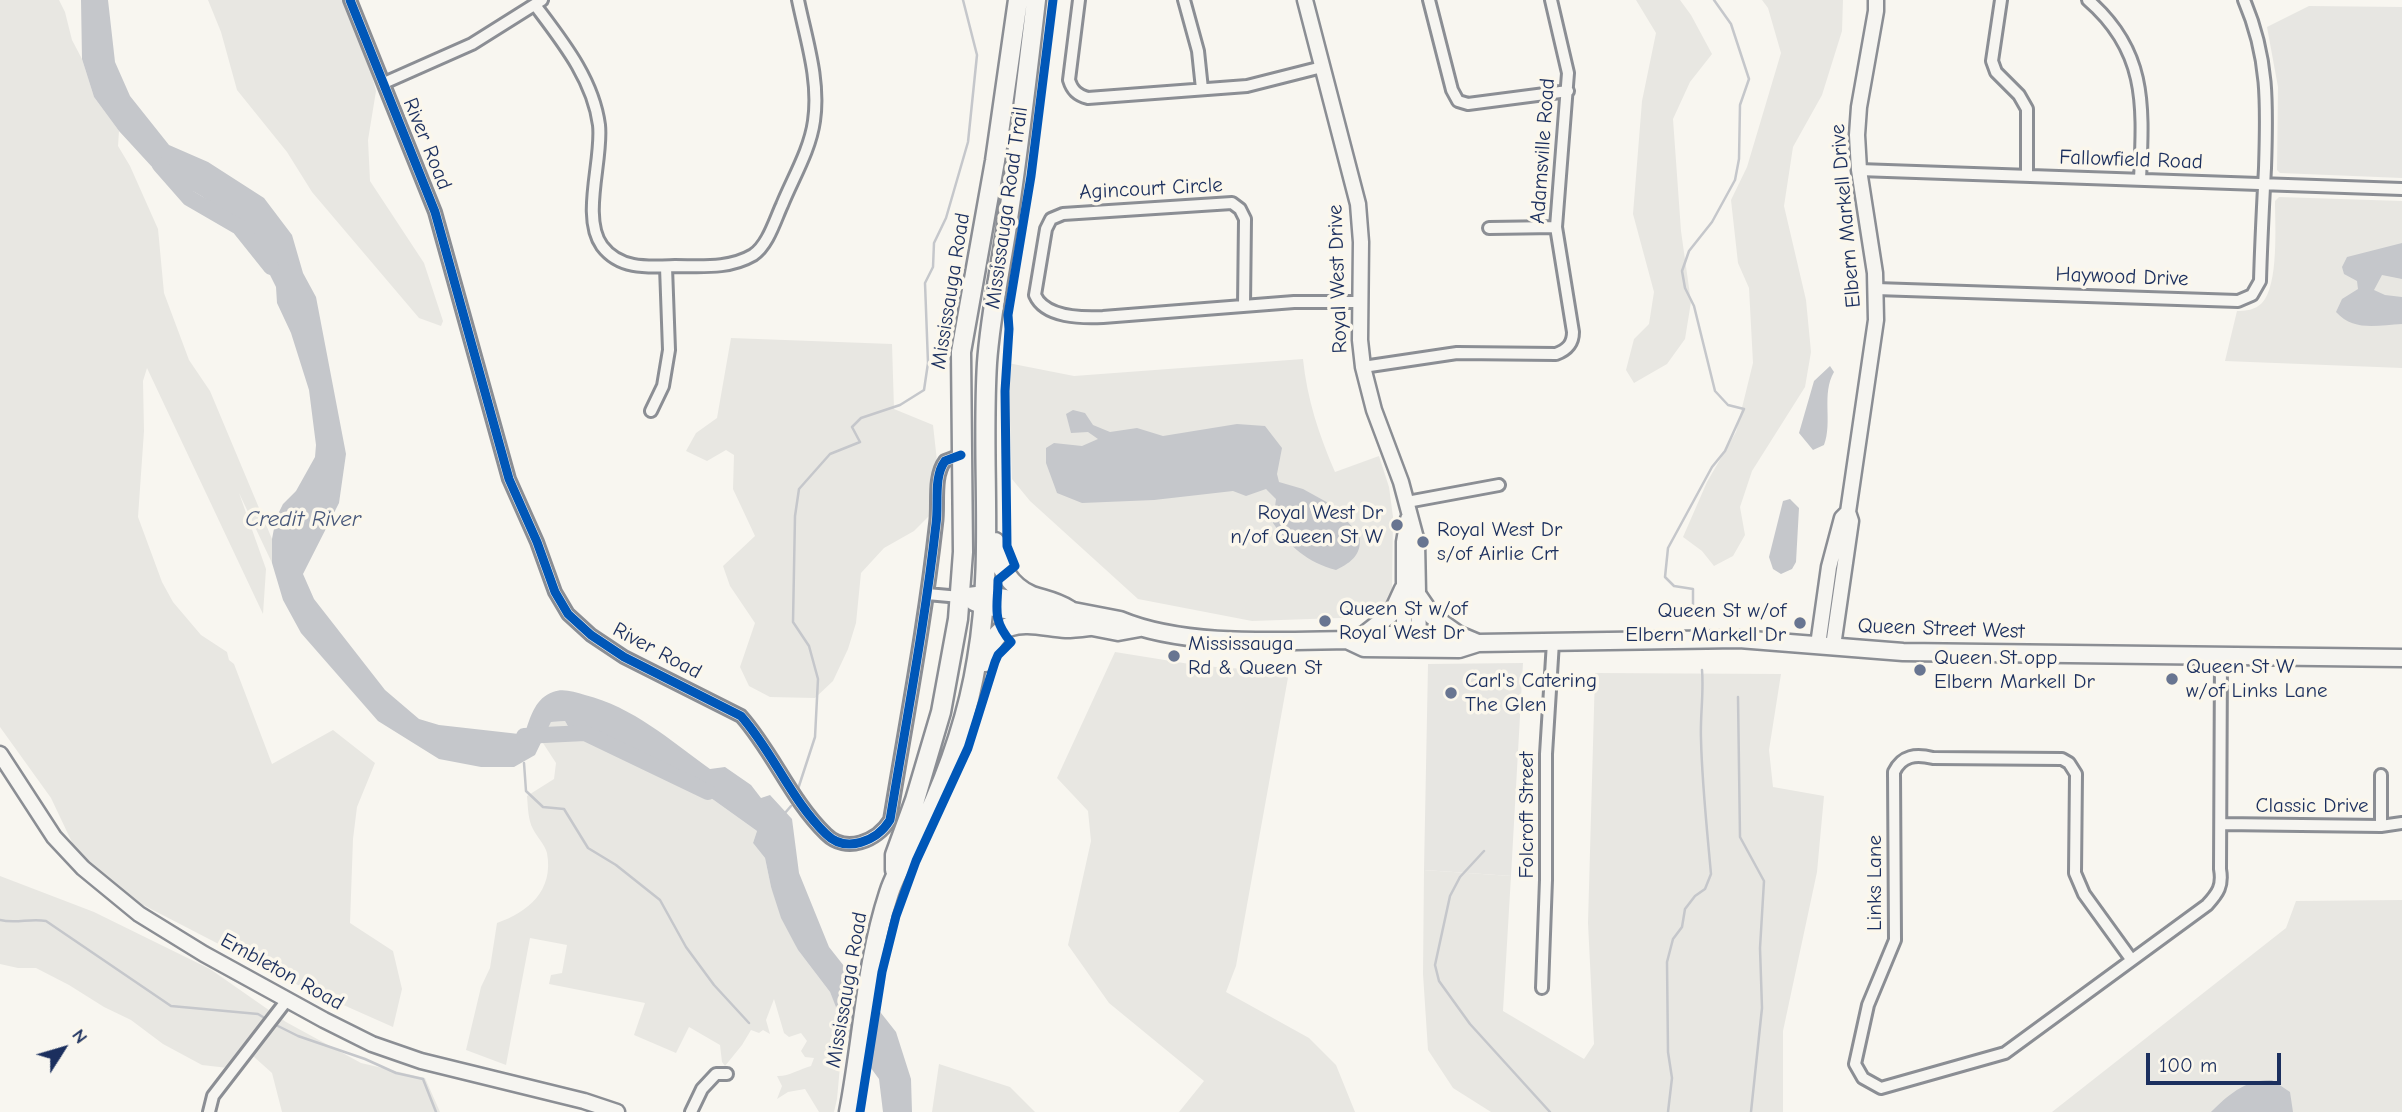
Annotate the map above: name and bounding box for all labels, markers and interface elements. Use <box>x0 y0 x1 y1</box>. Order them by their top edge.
street label: Adamsville Road <box>1525 77 1561 225</box>
street label: River Road <box>397 94 457 194</box>
street label: Mississauga Road Trail <box>980 105 1034 311</box>
street label: Elbern Markell Drive <box>1825 123 1867 309</box>
street label: Fallowfield Road <box>2059 145 2203 175</box>
street label: Agincourt Circle <box>1079 173 1223 205</box>
street label: Royal West Drive <box>1323 204 1353 354</box>
street label: Mississauga Road <box>926 211 976 371</box>
street label: Haywood Drive <box>2055 262 2189 292</box>
place label: Royal West Dr n/of Queen St W <box>1230 500 1383 550</box>
water label: Credit River <box>245 505 361 533</box>
marker: Royal West Dr n/of Queen St W <box>1389 517 1405 533</box>
place label: Royal West Dr s/of Airlie Crt <box>1437 517 1562 567</box>
marker: Royal West Dr s/of Airlie Crt <box>1415 534 1431 550</box>
place label: Queen St w/of Royal West Dr <box>1339 596 1467 646</box>
place label: Queen St w/of Elbern Markell Dr <box>1625 598 1786 648</box>
marker: Queen St w/of Royal West Dr <box>1317 613 1333 629</box>
street label: Queen Street West <box>1857 613 2025 645</box>
marker: Queen St w/of Elbern Markell Dr <box>1792 615 1808 631</box>
street label: River Road <box>608 617 706 685</box>
place label: Mississauga Rd & Queen St <box>1188 631 1322 681</box>
place label: Queen St opp Elbern Markell Dr <box>1934 645 2095 695</box>
marker: Mississauga Rd & Queen St <box>1166 648 1182 664</box>
place label: Queen St W w/of Links Lane <box>2186 654 2328 704</box>
marker: Queen St opp Elbern Markell Dr <box>1912 662 1928 678</box>
place label: Carl's Catering The Glen <box>1465 668 1597 718</box>
marker: Queen St W w/of Links Lane <box>2164 671 2180 687</box>
marker: Carl's Catering The Glen <box>1443 685 1459 701</box>
street label: Folcroft Street <box>1514 751 1540 879</box>
street label: Classic Drive <box>2256 793 2368 819</box>
street label: Links Lane <box>1862 835 1888 931</box>
street label: Mississauga Road <box>821 910 873 1070</box>
street label: Embleton Road <box>216 928 348 1016</box>
north arrow <box>28 1014 98 1084</box>
text: N <box>67 1025 92 1048</box>
scale bar <box>2150 1038 2285 1082</box>
text: 100 m <box>2159 1053 2217 1077</box>

